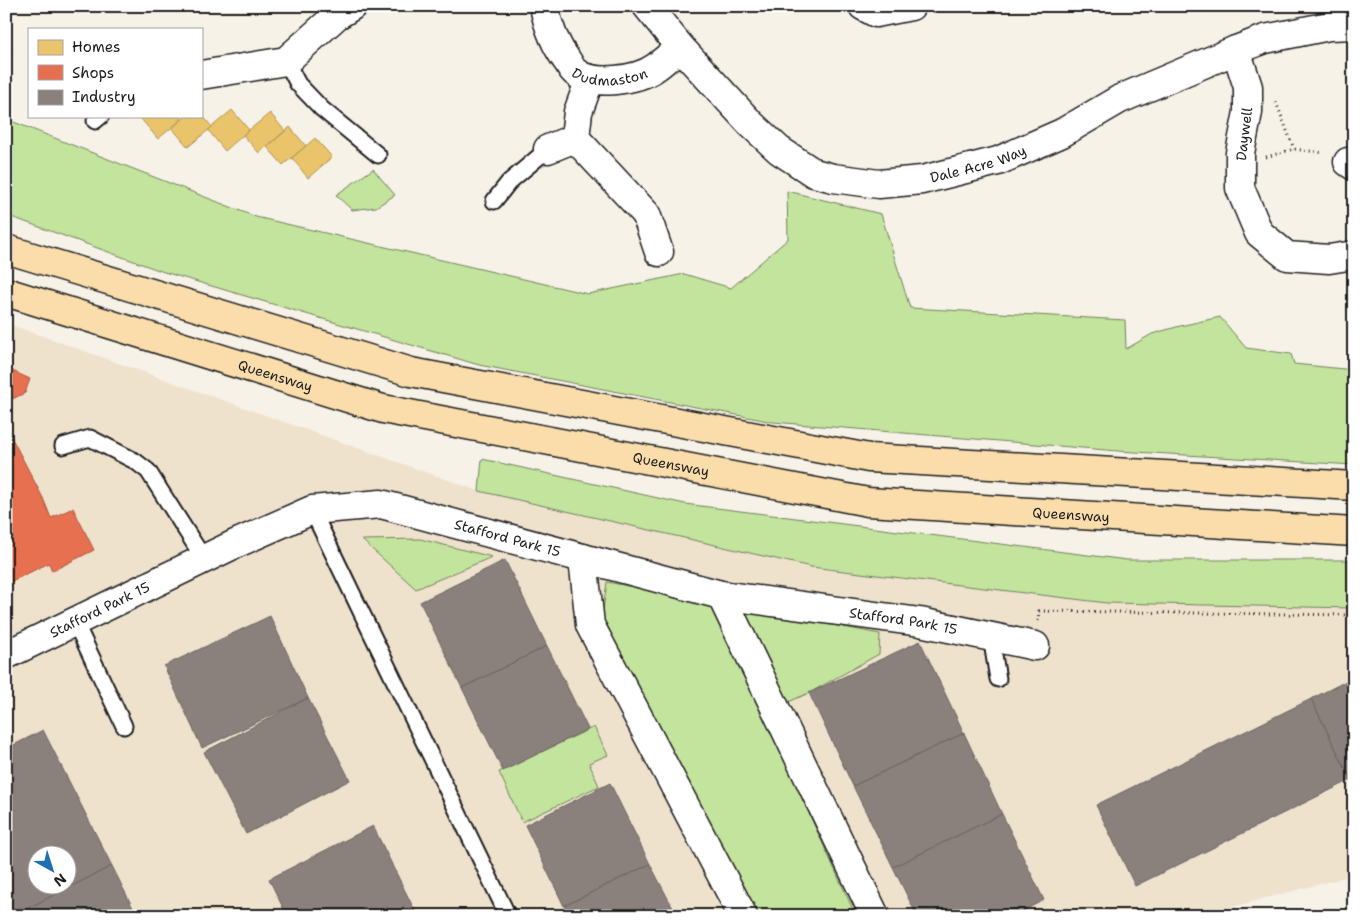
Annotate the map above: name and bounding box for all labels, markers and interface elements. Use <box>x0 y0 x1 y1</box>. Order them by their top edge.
legend <box>28 28 202 118</box>
text: Homes <box>72 37 120 57</box>
text: Shops <box>72 63 114 83</box>
street label: Dudmaston <box>568 64 650 90</box>
text: Industry <box>72 87 136 107</box>
street label: Daywell <box>1232 106 1256 162</box>
street label: Dale Acre Way <box>928 141 1029 187</box>
street label: Queensway <box>236 356 315 396</box>
street label: Queensway <box>631 448 711 480</box>
street label: Queensway <box>1032 503 1110 526</box>
street label: Stafford Park 15 <box>453 515 563 561</box>
street label: Stafford Park 15 <box>47 578 153 642</box>
street label: Stafford Park 15 <box>848 603 959 639</box>
north arrow <box>28 844 78 894</box>
text: N <box>50 870 70 891</box>

